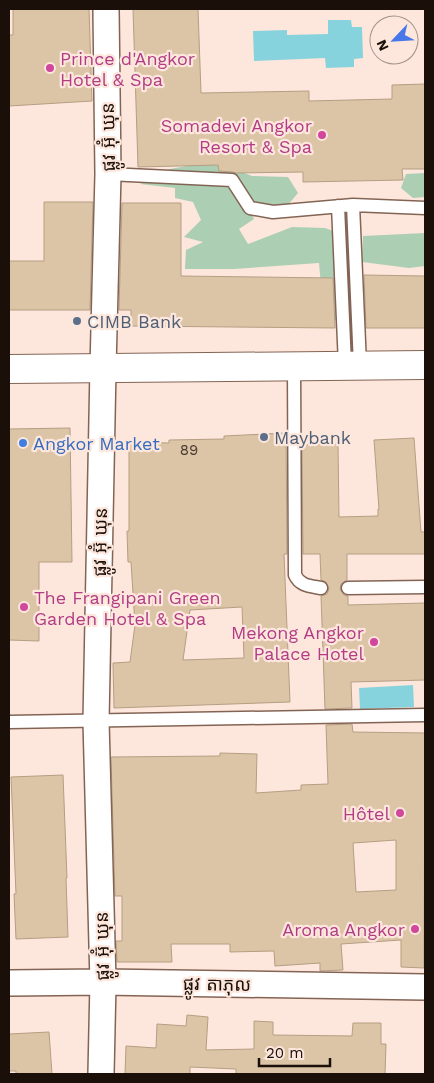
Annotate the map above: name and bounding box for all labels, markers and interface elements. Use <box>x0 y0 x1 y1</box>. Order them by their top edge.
north arrow <box>369 15 419 65</box>
text: N <box>373 37 392 54</box>
place label: Prince d'Angkor Hotel & Spa <box>60 48 195 90</box>
marker: Prince d'Angkor Hotel & Spa <box>44 62 56 74</box>
street label: ផ្លូវ អ៊ុំ ឃុន <box>95 102 125 172</box>
place label: Somadevi Angkor Resort & Spa <box>161 115 312 157</box>
marker: Somadevi Angkor Resort & Spa <box>316 129 328 141</box>
place label: CIMB Bank <box>87 311 181 332</box>
marker: CIMB Bank <box>71 315 83 327</box>
place label: Maybank <box>274 427 351 448</box>
marker: Maybank <box>258 431 270 443</box>
place label: Angkor Market <box>33 433 160 454</box>
marker: Angkor Market <box>17 437 29 449</box>
house number: 89 <box>180 441 198 459</box>
street label: ផ្លូវ អ៊ុំ ឃុន <box>87 507 117 577</box>
place label: The Frangipani Green Garden Hotel & Spa <box>34 587 221 629</box>
marker: The Frangipani Green Garden Hotel & Spa <box>18 601 30 613</box>
place label: Mekong Angkor Palace Hotel <box>231 622 364 664</box>
marker: Mekong Angkor Palace Hotel <box>368 636 380 648</box>
place label: Hôtel <box>343 803 390 824</box>
marker: Hôtel <box>394 807 406 819</box>
street label: ផ្លូវ អ៊ុំ ឃុន <box>89 911 119 981</box>
place label: Aroma Angkor <box>282 919 405 940</box>
marker: Aroma Angkor <box>409 923 421 935</box>
street label: ផ្លូវ តាភុល <box>183 973 251 1001</box>
scale bar <box>259 1036 330 1068</box>
text: 20 m <box>266 1044 304 1062</box>

